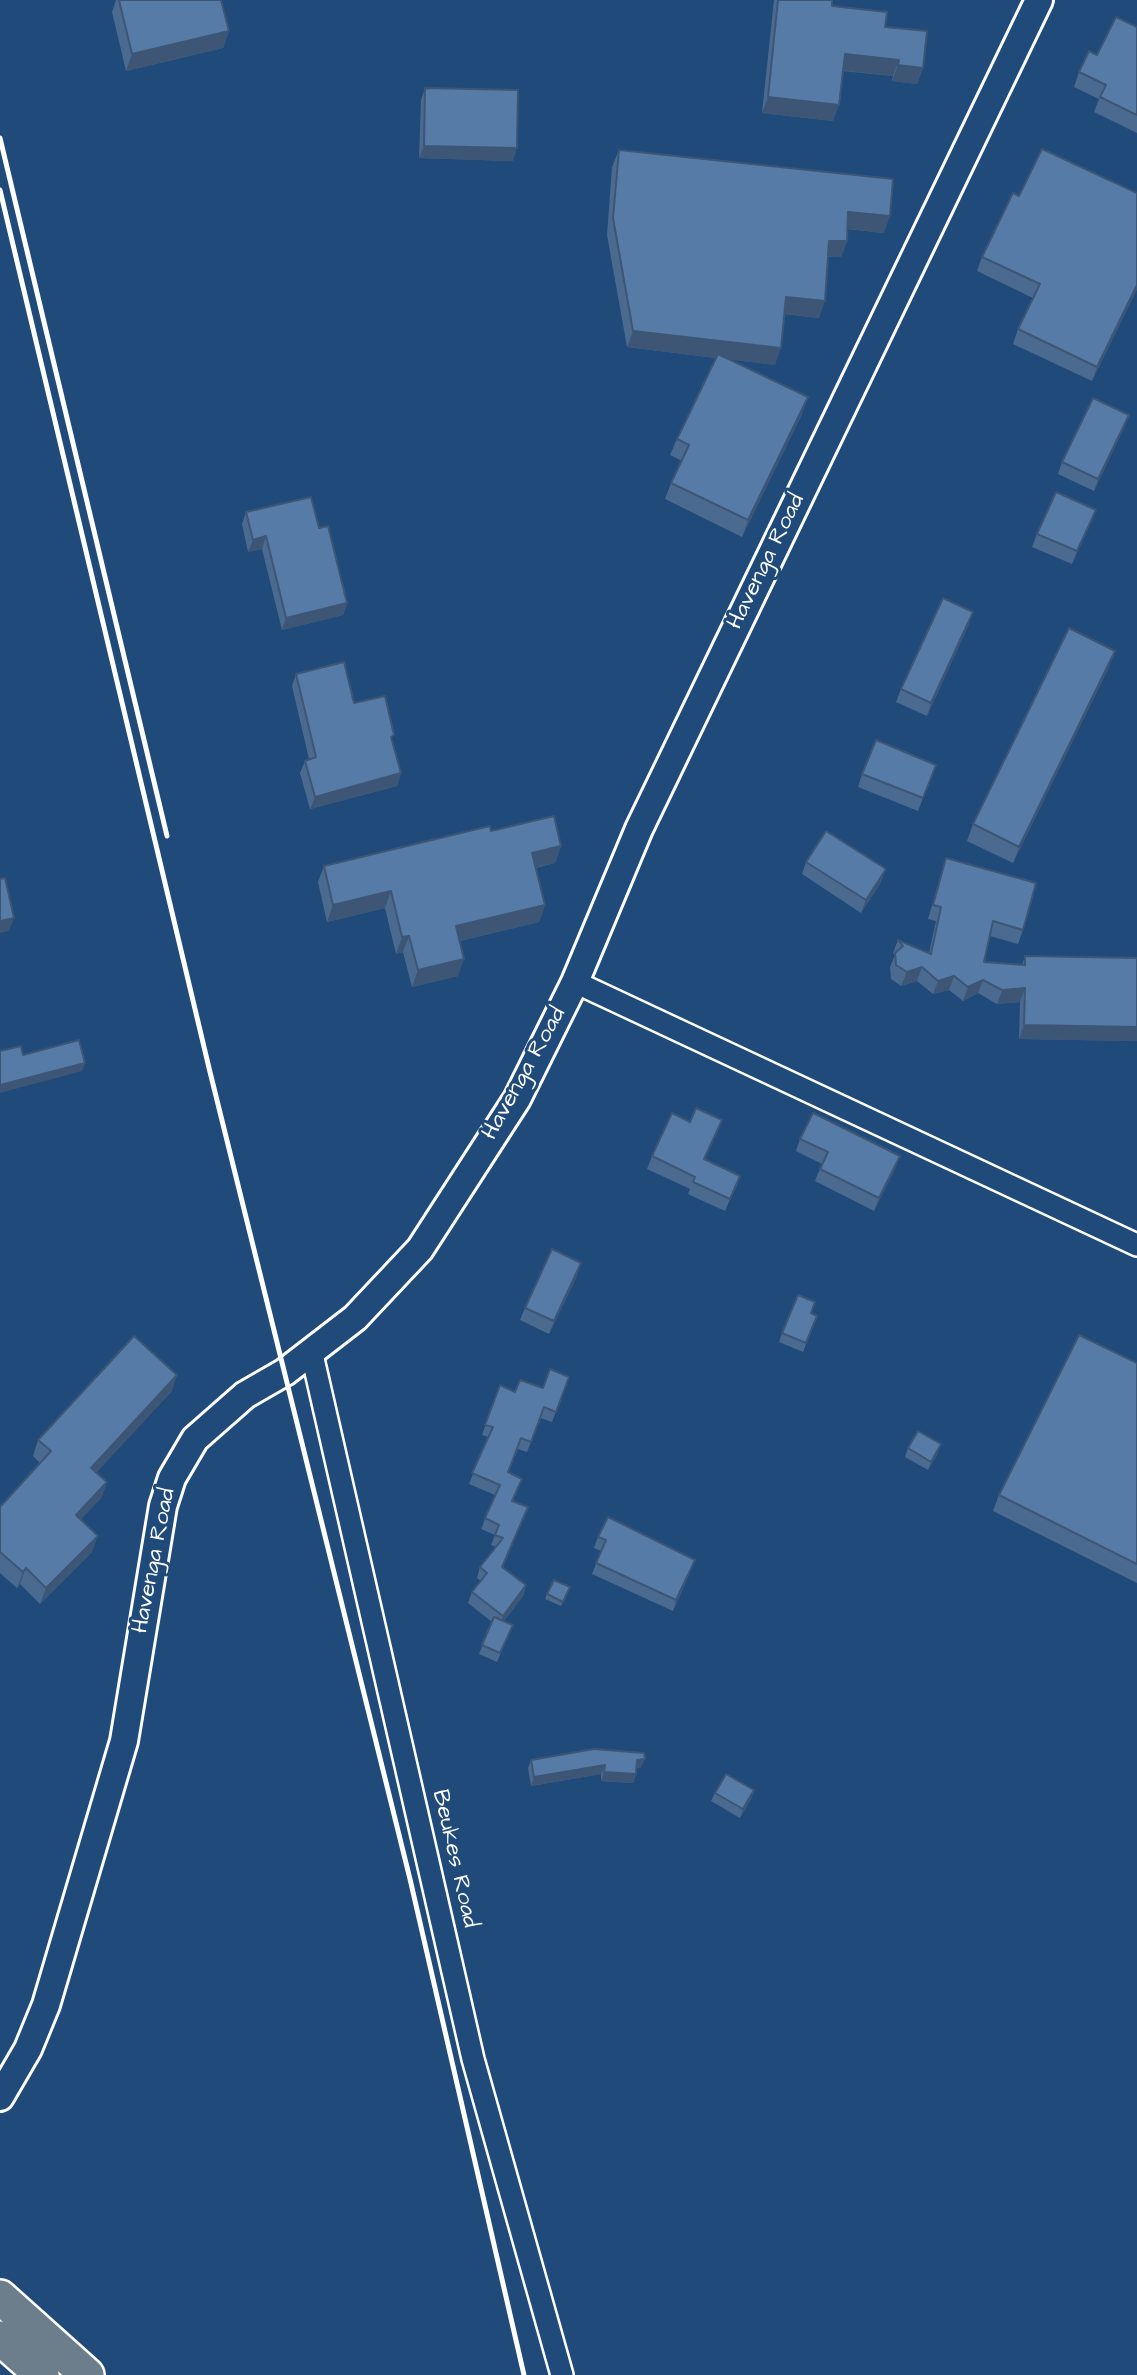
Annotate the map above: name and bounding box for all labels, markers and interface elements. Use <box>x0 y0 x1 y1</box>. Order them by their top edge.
street label: Havenga Road <box>722 490 812 634</box>
street label: Havenga Road <box>477 1003 573 1145</box>
street label: Havenga Road <box>127 1486 183 1636</box>
street label: Beukes Road <box>425 1787 483 1931</box>

